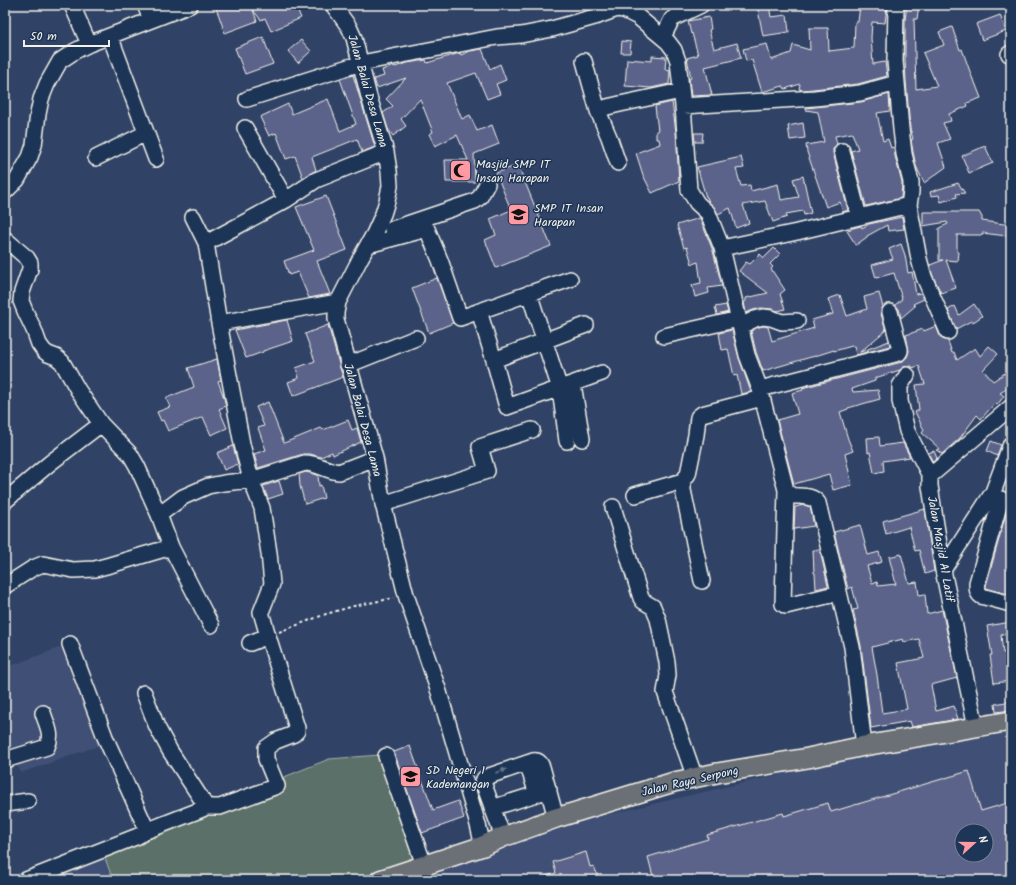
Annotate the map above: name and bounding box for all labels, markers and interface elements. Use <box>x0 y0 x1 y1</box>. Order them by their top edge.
scale bar <box>24 22 109 48</box>
text: 50 m <box>30 27 57 46</box>
street label: Jalan Balai Desa Lama <box>342 32 393 150</box>
place label: Masjid SMP IT Insan Harapan <box>476 155 552 188</box>
mosque icon: Masjid SMP IT Insan Harapan <box>447 158 473 184</box>
place label: SMP IT Insan Harapan <box>534 199 603 232</box>
school or university icon: SMP IT Insan Harapan <box>506 202 532 228</box>
street label: Jalan Balai Desa Lama <box>338 361 387 479</box>
street label: Jalan Masjid Al Latif <box>922 495 959 605</box>
place label: SD Negeri 1 Kademangan <box>426 761 489 794</box>
street label: Jalan Raya Serpong <box>640 761 741 802</box>
school or university icon: SD Negeri 1 Kademangan <box>397 764 423 790</box>
one-way arrow <box>495 768 507 774</box>
north arrow <box>954 823 994 863</box>
text: N <box>973 833 992 846</box>

